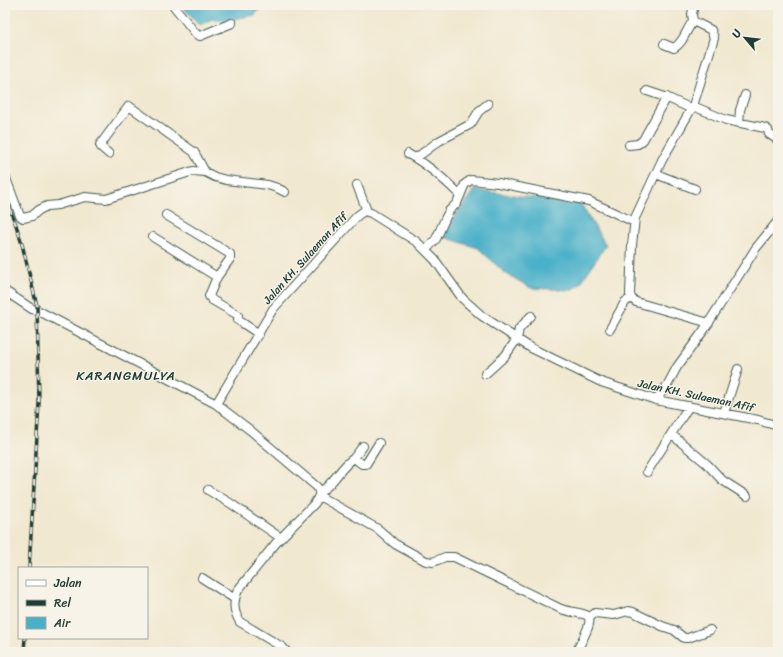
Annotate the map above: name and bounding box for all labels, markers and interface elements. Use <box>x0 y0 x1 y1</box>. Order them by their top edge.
north arrow <box>725 18 765 58</box>
text: U <box>727 25 747 41</box>
street label: Jalan KH. Sulaeman Afif <box>258 206 354 310</box>
district label: KARANGMULYA <box>76 364 176 387</box>
street label: Jalan KH. Sulaeman Afif <box>635 374 758 418</box>
legend <box>18 567 148 639</box>
text: Jalan <box>53 572 82 594</box>
text: Rel <box>54 592 71 614</box>
text: Air <box>53 612 71 634</box>

